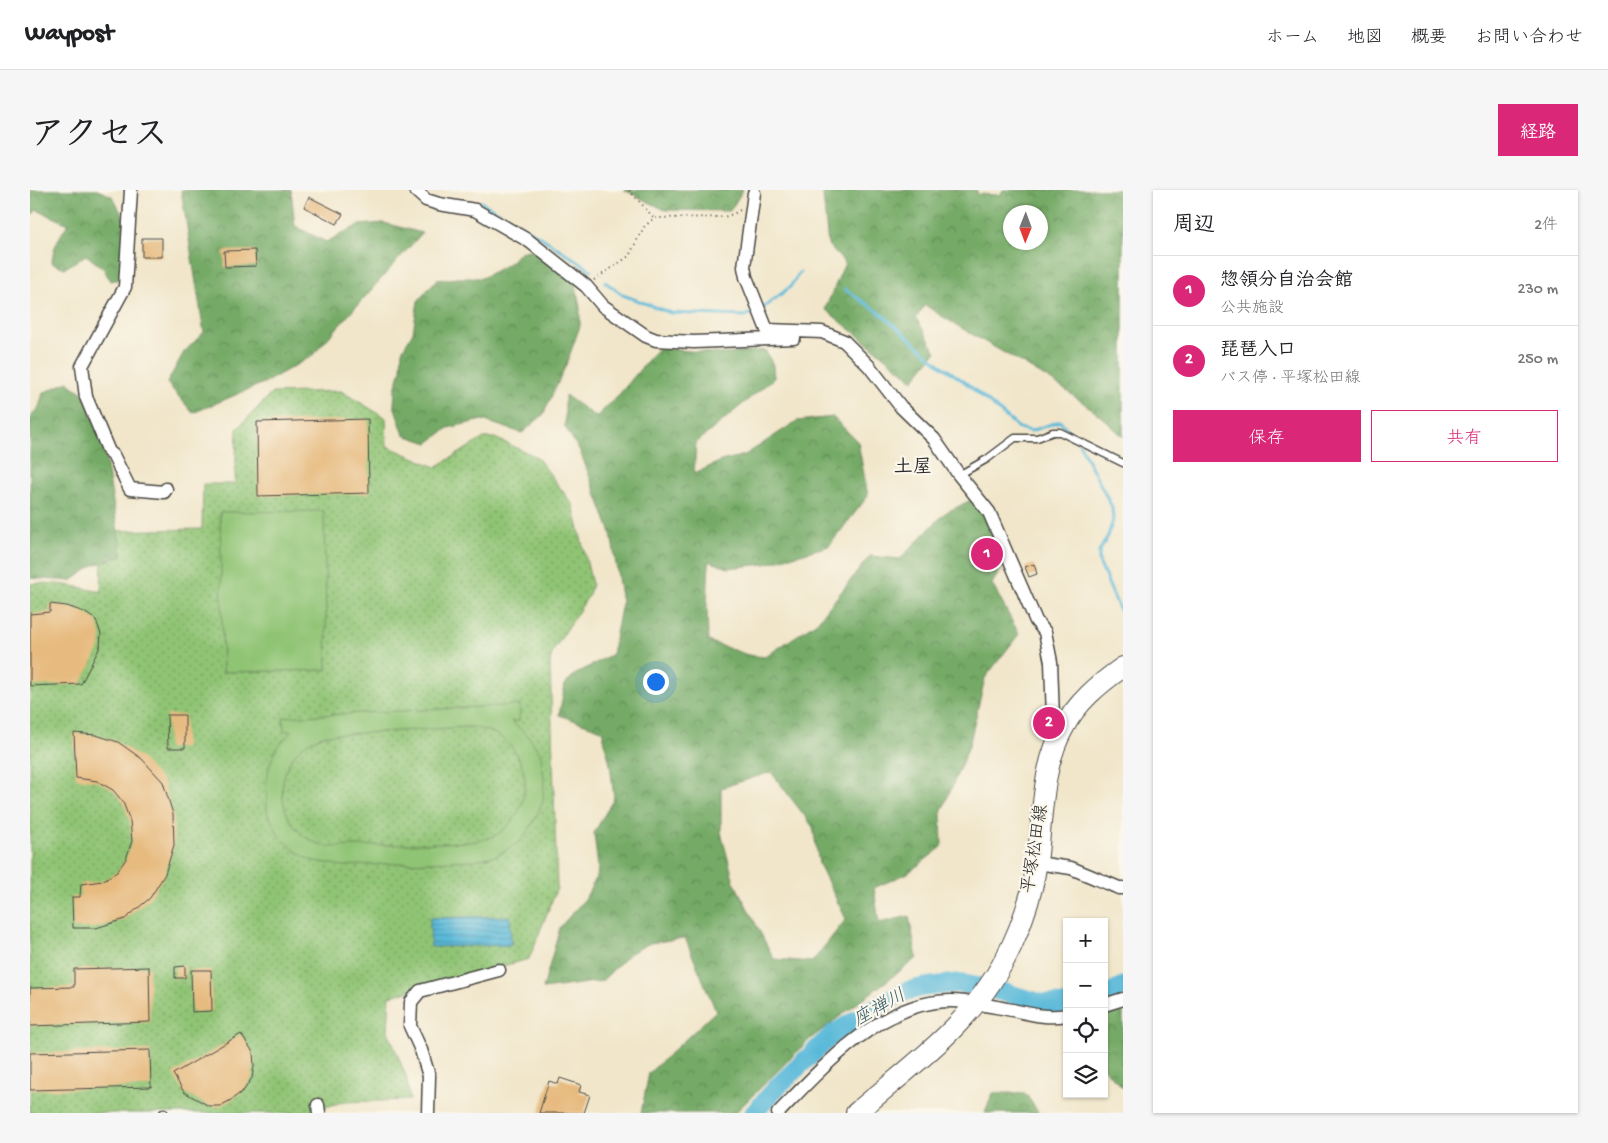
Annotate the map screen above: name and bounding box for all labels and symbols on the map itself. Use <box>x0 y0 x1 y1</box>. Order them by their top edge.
north arrow <box>1003 205 1048 250</box>
district label: 土屋 <box>894 457 932 480</box>
pin: 1 <box>971 535 1003 573</box>
your location <box>643 669 669 695</box>
pin: 2 <box>1033 704 1065 742</box>
street label: 平塚松田線 <box>1018 803 1053 895</box>
water label: 座禅川 <box>849 984 911 1033</box>

